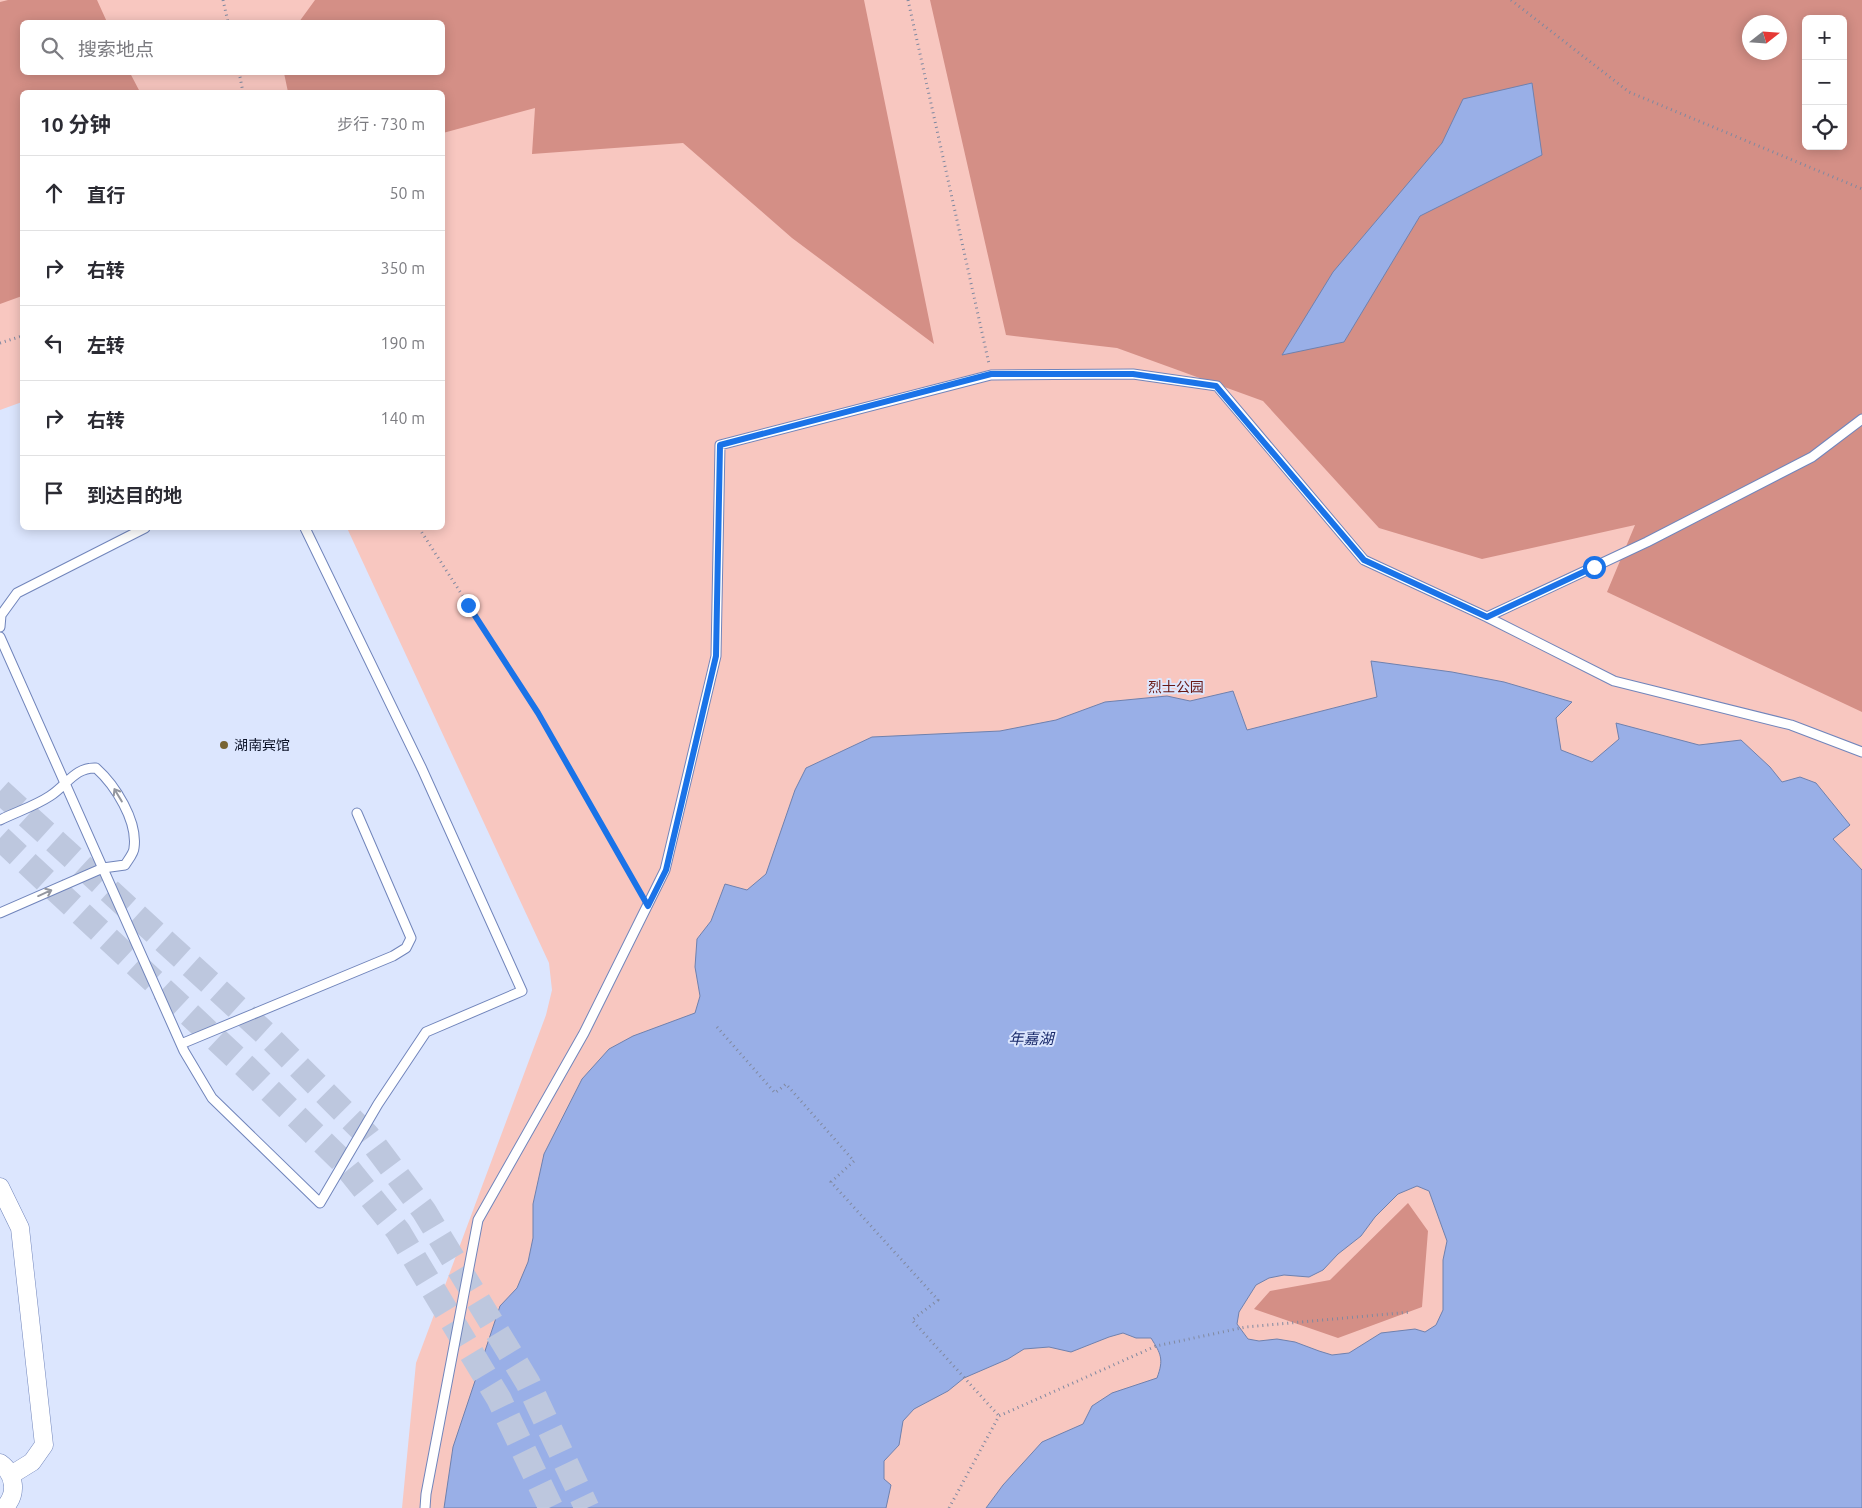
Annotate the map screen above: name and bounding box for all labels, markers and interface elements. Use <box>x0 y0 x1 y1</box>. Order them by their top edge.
north arrow <box>1742 15 1787 60</box>
map controls <box>1802 15 1847 150</box>
button: + <box>1802 15 1847 60</box>
search box <box>20 20 445 75</box>
icon: search <box>38 34 66 62</box>
text: 搜索地点 <box>78 38 154 60</box>
button: − <box>1802 60 1847 105</box>
button: locate <box>1802 105 1847 150</box>
text: 10 分钟 <box>40 112 111 136</box>
text: 步行 · 730 m <box>337 115 425 133</box>
icon: ahead <box>40 179 68 207</box>
text: 直行 <box>87 184 125 206</box>
text: 50 m <box>389 184 425 202</box>
icon: right <box>40 254 68 282</box>
text: 右转 <box>87 259 125 281</box>
text: 350 m <box>380 259 425 277</box>
icon: left <box>40 329 68 357</box>
text: 左转 <box>87 334 125 356</box>
text: 190 m <box>380 334 425 352</box>
icon: right <box>40 404 68 432</box>
text: 右转 <box>87 409 125 431</box>
text: 140 m <box>380 409 425 427</box>
icon: arrive <box>40 479 68 507</box>
text: 到达目的地 <box>87 484 182 506</box>
route start <box>1583 556 1606 579</box>
route end <box>457 594 480 617</box>
park label: 烈士公园 <box>1148 679 1204 695</box>
place label: 湖南宾馆 <box>234 737 290 753</box>
marker: 湖南宾馆 <box>218 739 230 751</box>
one-way arrow <box>112 788 122 802</box>
one-way arrow <box>37 888 52 898</box>
water label: 年嘉湖 <box>1008 1030 1055 1047</box>

